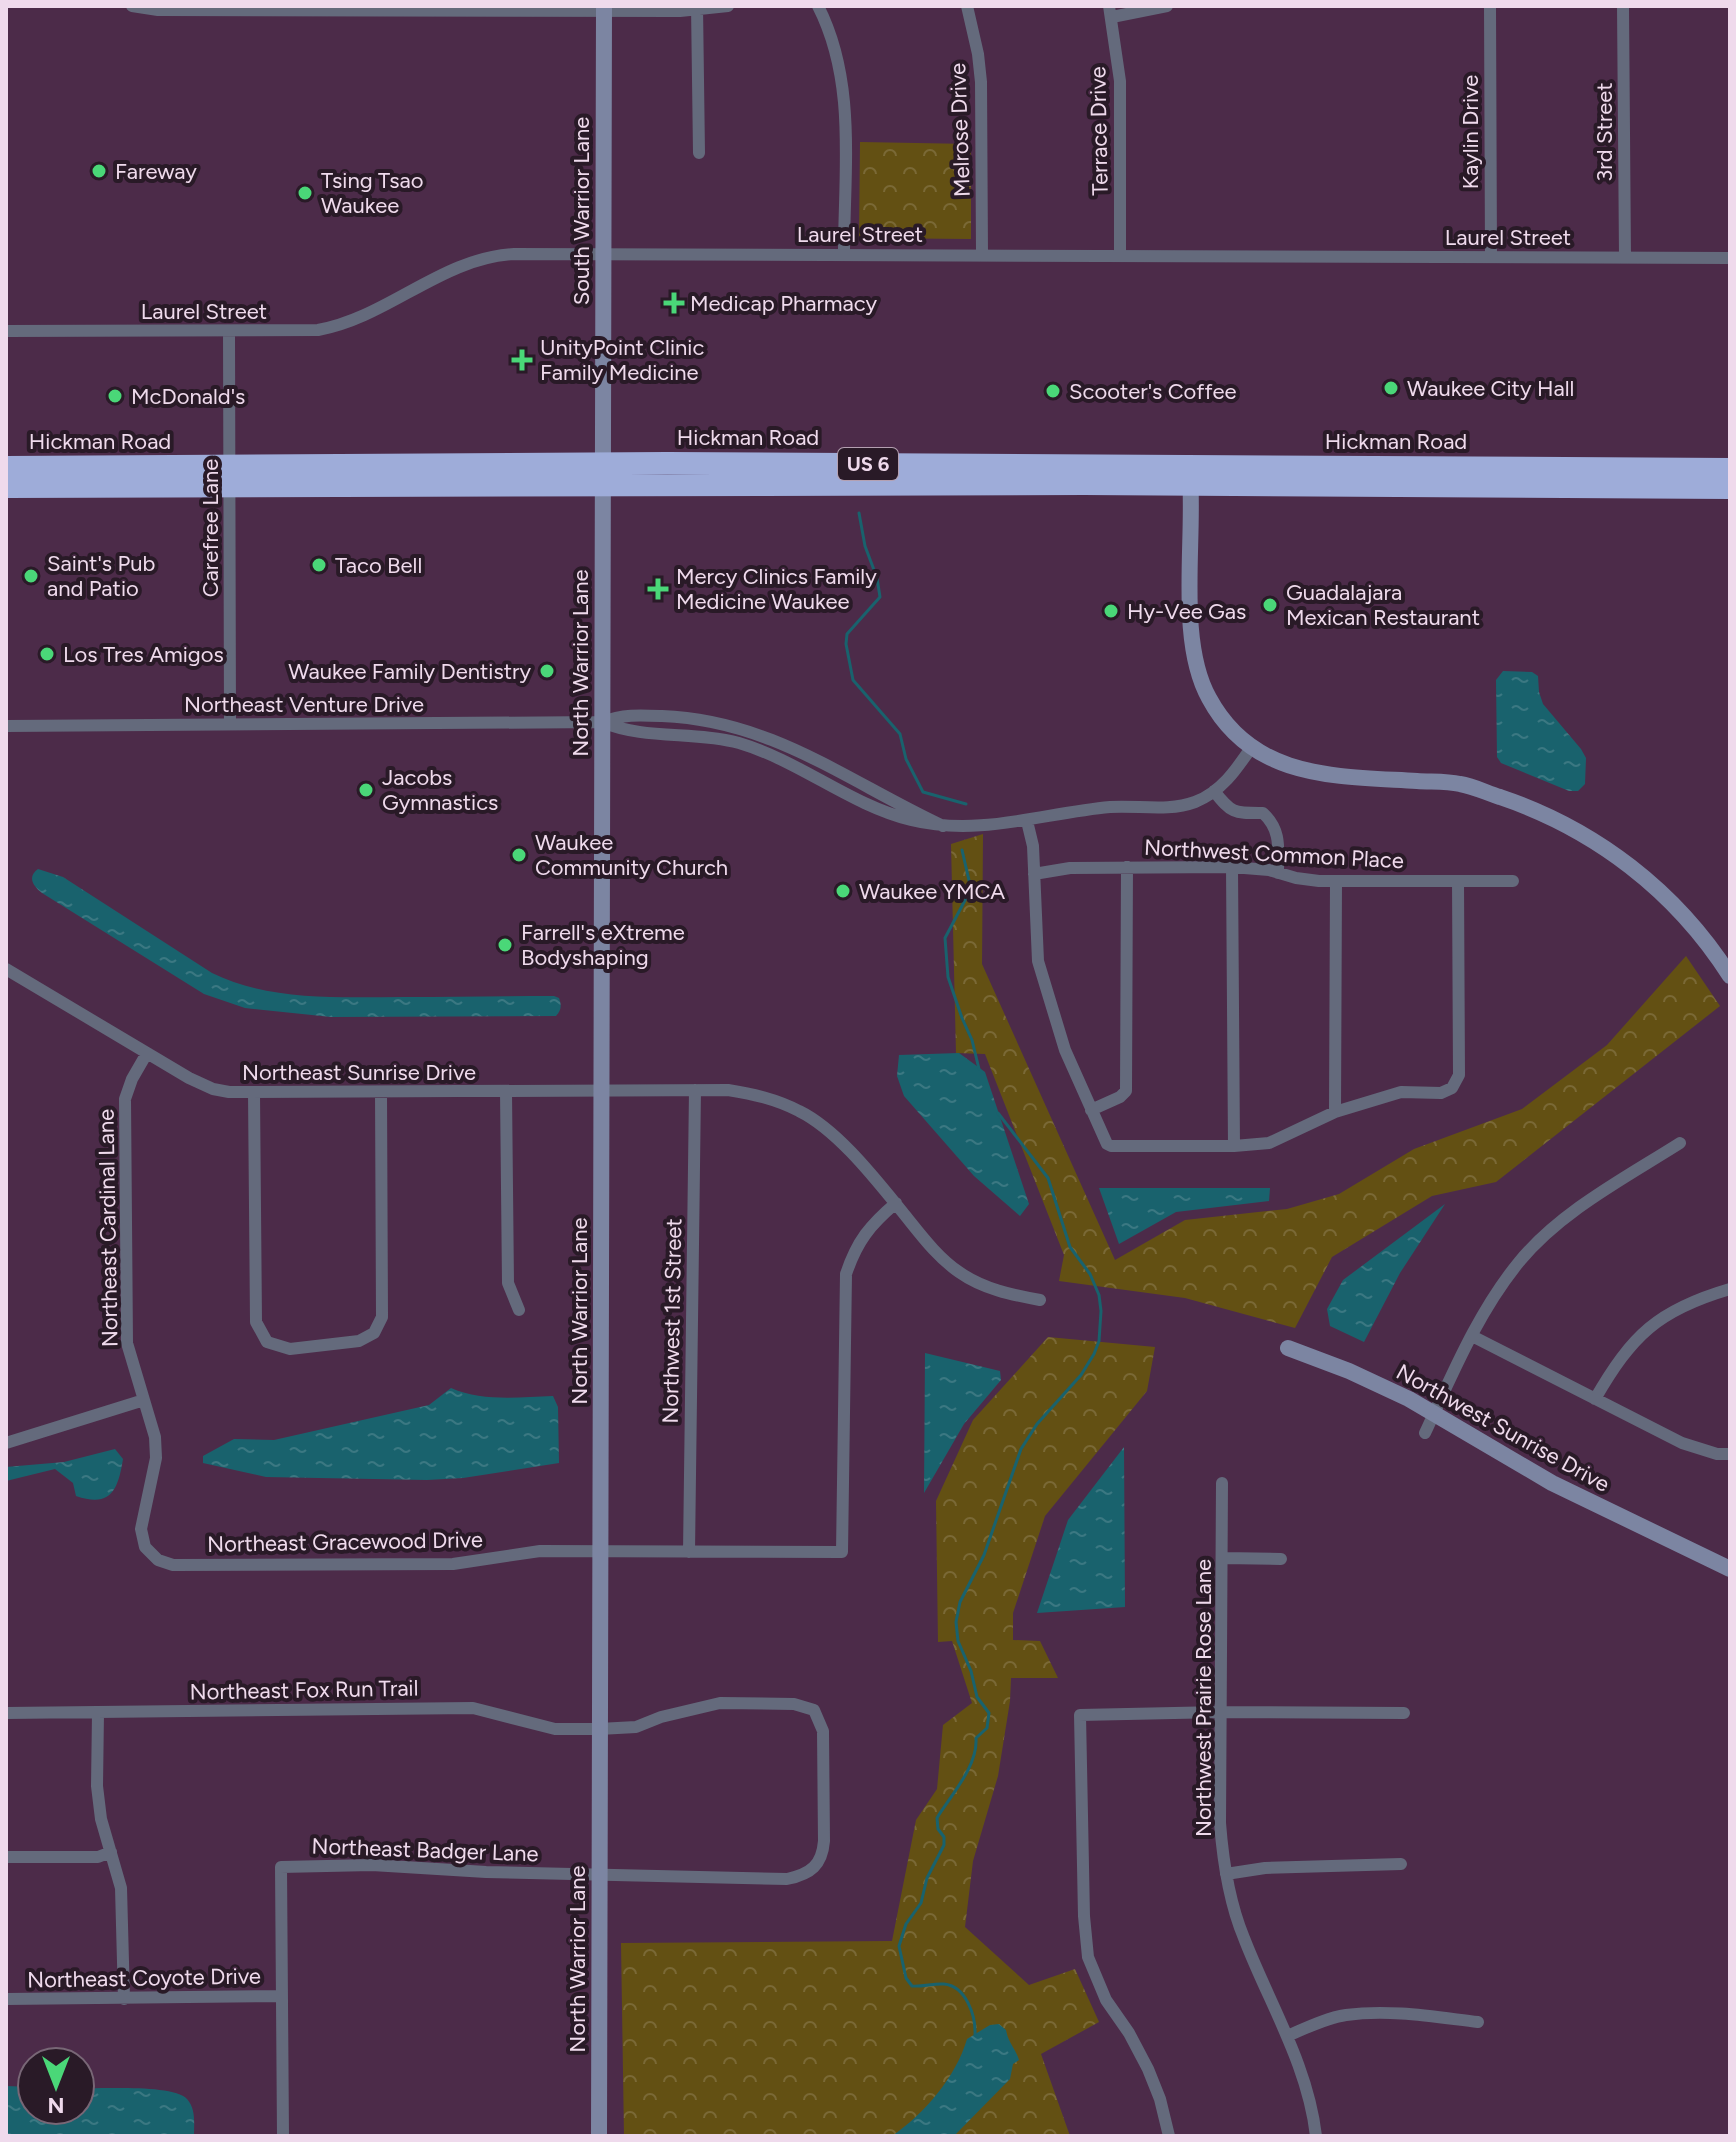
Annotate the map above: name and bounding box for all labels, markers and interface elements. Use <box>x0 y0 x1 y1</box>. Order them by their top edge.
street label: Melrose Drive <box>944 62 976 198</box>
street label: Terrace Drive <box>1084 66 1114 196</box>
street label: Kaylin Drive <box>1457 75 1484 189</box>
street label: 3rd Street <box>1591 82 1618 182</box>
street label: South Warrior Lane <box>568 117 595 305</box>
place label: Fareway <box>115 158 197 185</box>
marker: Fareway <box>90 162 108 180</box>
place label: Tsing Tsao Waukee <box>321 167 423 219</box>
marker: Tsing Tsao Waukee <box>296 184 314 202</box>
street label: Laurel Street <box>797 221 923 248</box>
street label: Laurel Street <box>1445 224 1571 251</box>
place label: Medicap Pharmacy <box>690 290 877 317</box>
marker: Medicap Pharmacy <box>665 294 683 312</box>
street label: Laurel Street <box>141 298 267 325</box>
place label: UnityPoint Clinic Family Medicine <box>540 334 704 386</box>
marker: UnityPoint Clinic Family Medicine <box>511 349 533 371</box>
place label: Waukee City Hall <box>1407 375 1574 402</box>
place label: Scooter's Coffee <box>1069 378 1237 405</box>
marker: Waukee City Hall <box>1382 379 1400 397</box>
marker: Scooter's Coffee <box>1044 382 1062 400</box>
place label: McDonald's <box>131 383 245 410</box>
marker: McDonald's <box>106 387 124 405</box>
street label: Hickman Road <box>677 424 819 451</box>
street label: Hickman Road <box>29 428 171 455</box>
street label: Hickman Road <box>1325 428 1467 455</box>
road number: US 6 <box>838 448 898 480</box>
street label: Carefree Lane <box>197 459 224 597</box>
place label: Saint's Pub and Patio <box>47 550 155 602</box>
place label: Taco Bell <box>335 552 422 579</box>
marker: Taco Bell <box>310 556 328 574</box>
place label: Mercy Clinics Family Medicine Waukee <box>676 563 877 615</box>
marker: Saint's Pub and Patio <box>22 567 40 585</box>
street label: North Warrior Lane <box>567 569 594 757</box>
marker: Mercy Clinics Family Medicine Waukee <box>647 578 669 600</box>
place label: Guadalajara Mexican Restaurant <box>1286 579 1480 631</box>
marker: Guadalajara Mexican Restaurant <box>1261 596 1279 614</box>
place label: Hy-Vee Gas <box>1127 598 1246 625</box>
marker: Hy-Vee Gas <box>1102 602 1120 620</box>
place label: Los Tres Amigos <box>63 641 224 668</box>
marker: Los Tres Amigos <box>38 645 56 663</box>
place label: Waukee Family Dentistry <box>288 658 531 685</box>
marker: Waukee Family Dentistry <box>538 662 556 680</box>
street label: Northeast Venture Drive <box>184 691 424 718</box>
place label: Jacobs Gymnastics <box>382 764 498 816</box>
marker: Jacobs Gymnastics <box>357 781 375 799</box>
place label: Waukee Community Church <box>535 829 728 881</box>
street label: Northwest Common Place <box>1144 834 1404 874</box>
marker: Waukee Community Church <box>510 846 528 864</box>
place label: Waukee YMCA <box>859 878 1005 905</box>
marker: Waukee YMCA <box>834 882 852 900</box>
place label: Farrell's eXtreme Bodyshaping <box>521 919 685 971</box>
marker: Farrell's eXtreme Bodyshaping <box>496 936 514 954</box>
street label: Northeast Sunrise Drive <box>242 1059 476 1086</box>
street label: Northeast Cardinal Lane <box>92 1109 124 1347</box>
street label: North Warrior Lane <box>566 1217 593 1405</box>
street label: Northwest 1st Street <box>657 1218 687 1424</box>
street label: Northwest Sunrise Drive <box>1392 1358 1614 1498</box>
street label: Northeast Gracewood Drive <box>207 1526 483 1558</box>
street label: Northwest Prairie Rose Lane <box>1190 1559 1217 1837</box>
street label: Northeast Fox Run Trail <box>189 1675 419 1705</box>
street label: Northeast Badger Lane <box>311 1833 539 1867</box>
street label: North Warrior Lane <box>564 1865 591 2053</box>
street label: Northeast Coyote Drive <box>27 1962 261 1994</box>
north arrow <box>16 2046 96 2126</box>
text: N <box>47 2092 65 2119</box>

